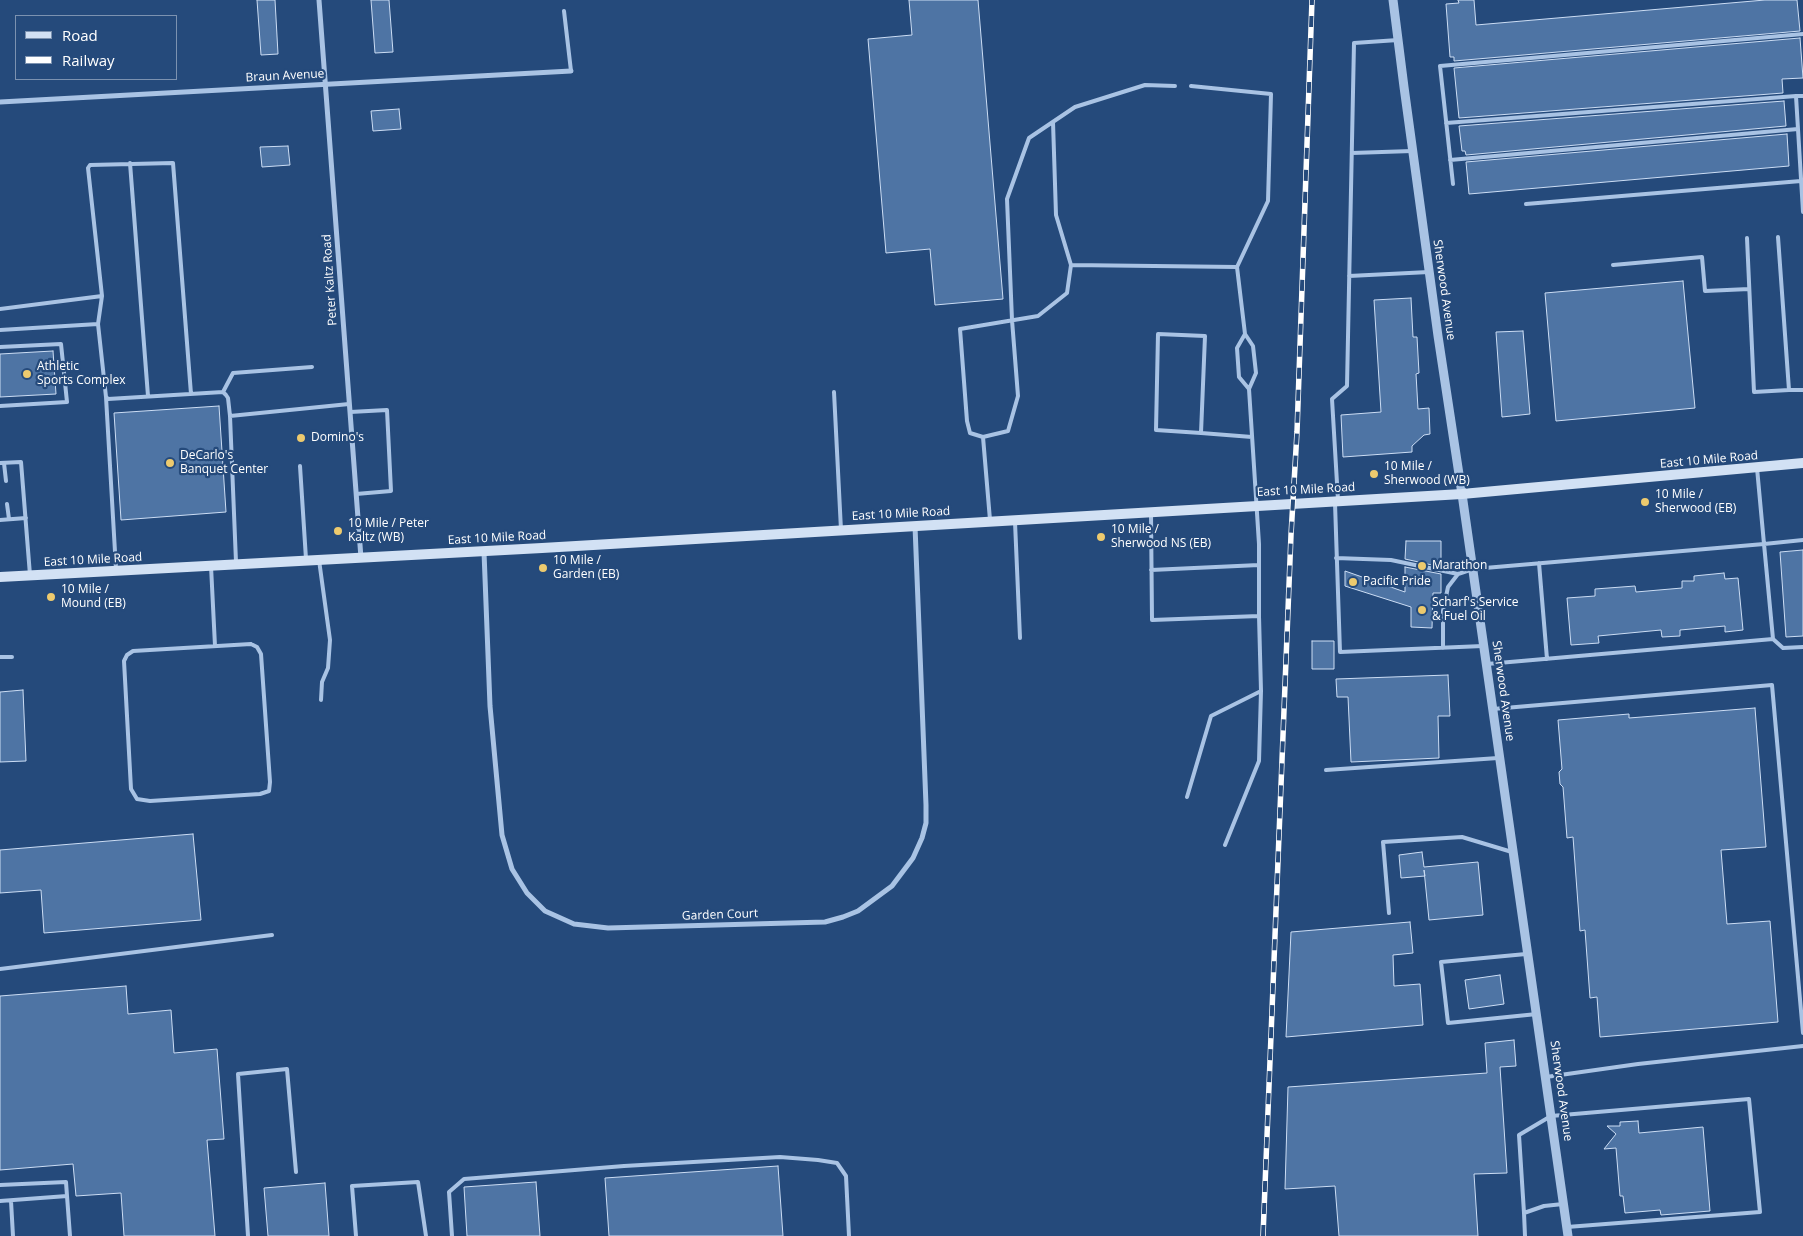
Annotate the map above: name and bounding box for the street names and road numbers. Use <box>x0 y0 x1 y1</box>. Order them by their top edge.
street label: Braun Avenue <box>245 67 325 85</box>
street label: Peter Kaltz Road <box>320 234 340 326</box>
street label: Sherwood Avenue <box>1430 239 1458 341</box>
street label: East 10 Mile Road <box>1659 449 1759 471</box>
street label: East 10 Mile Road <box>1256 480 1356 500</box>
street label: East 10 Mile Road <box>851 504 951 524</box>
street label: East 10 Mile Road <box>447 528 547 548</box>
street label: East 10 Mile Road <box>43 550 143 570</box>
street label: Sherwood Avenue <box>1489 640 1517 742</box>
street label: Garden Court <box>682 906 758 924</box>
street label: Sherwood Avenue <box>1547 1040 1575 1142</box>

